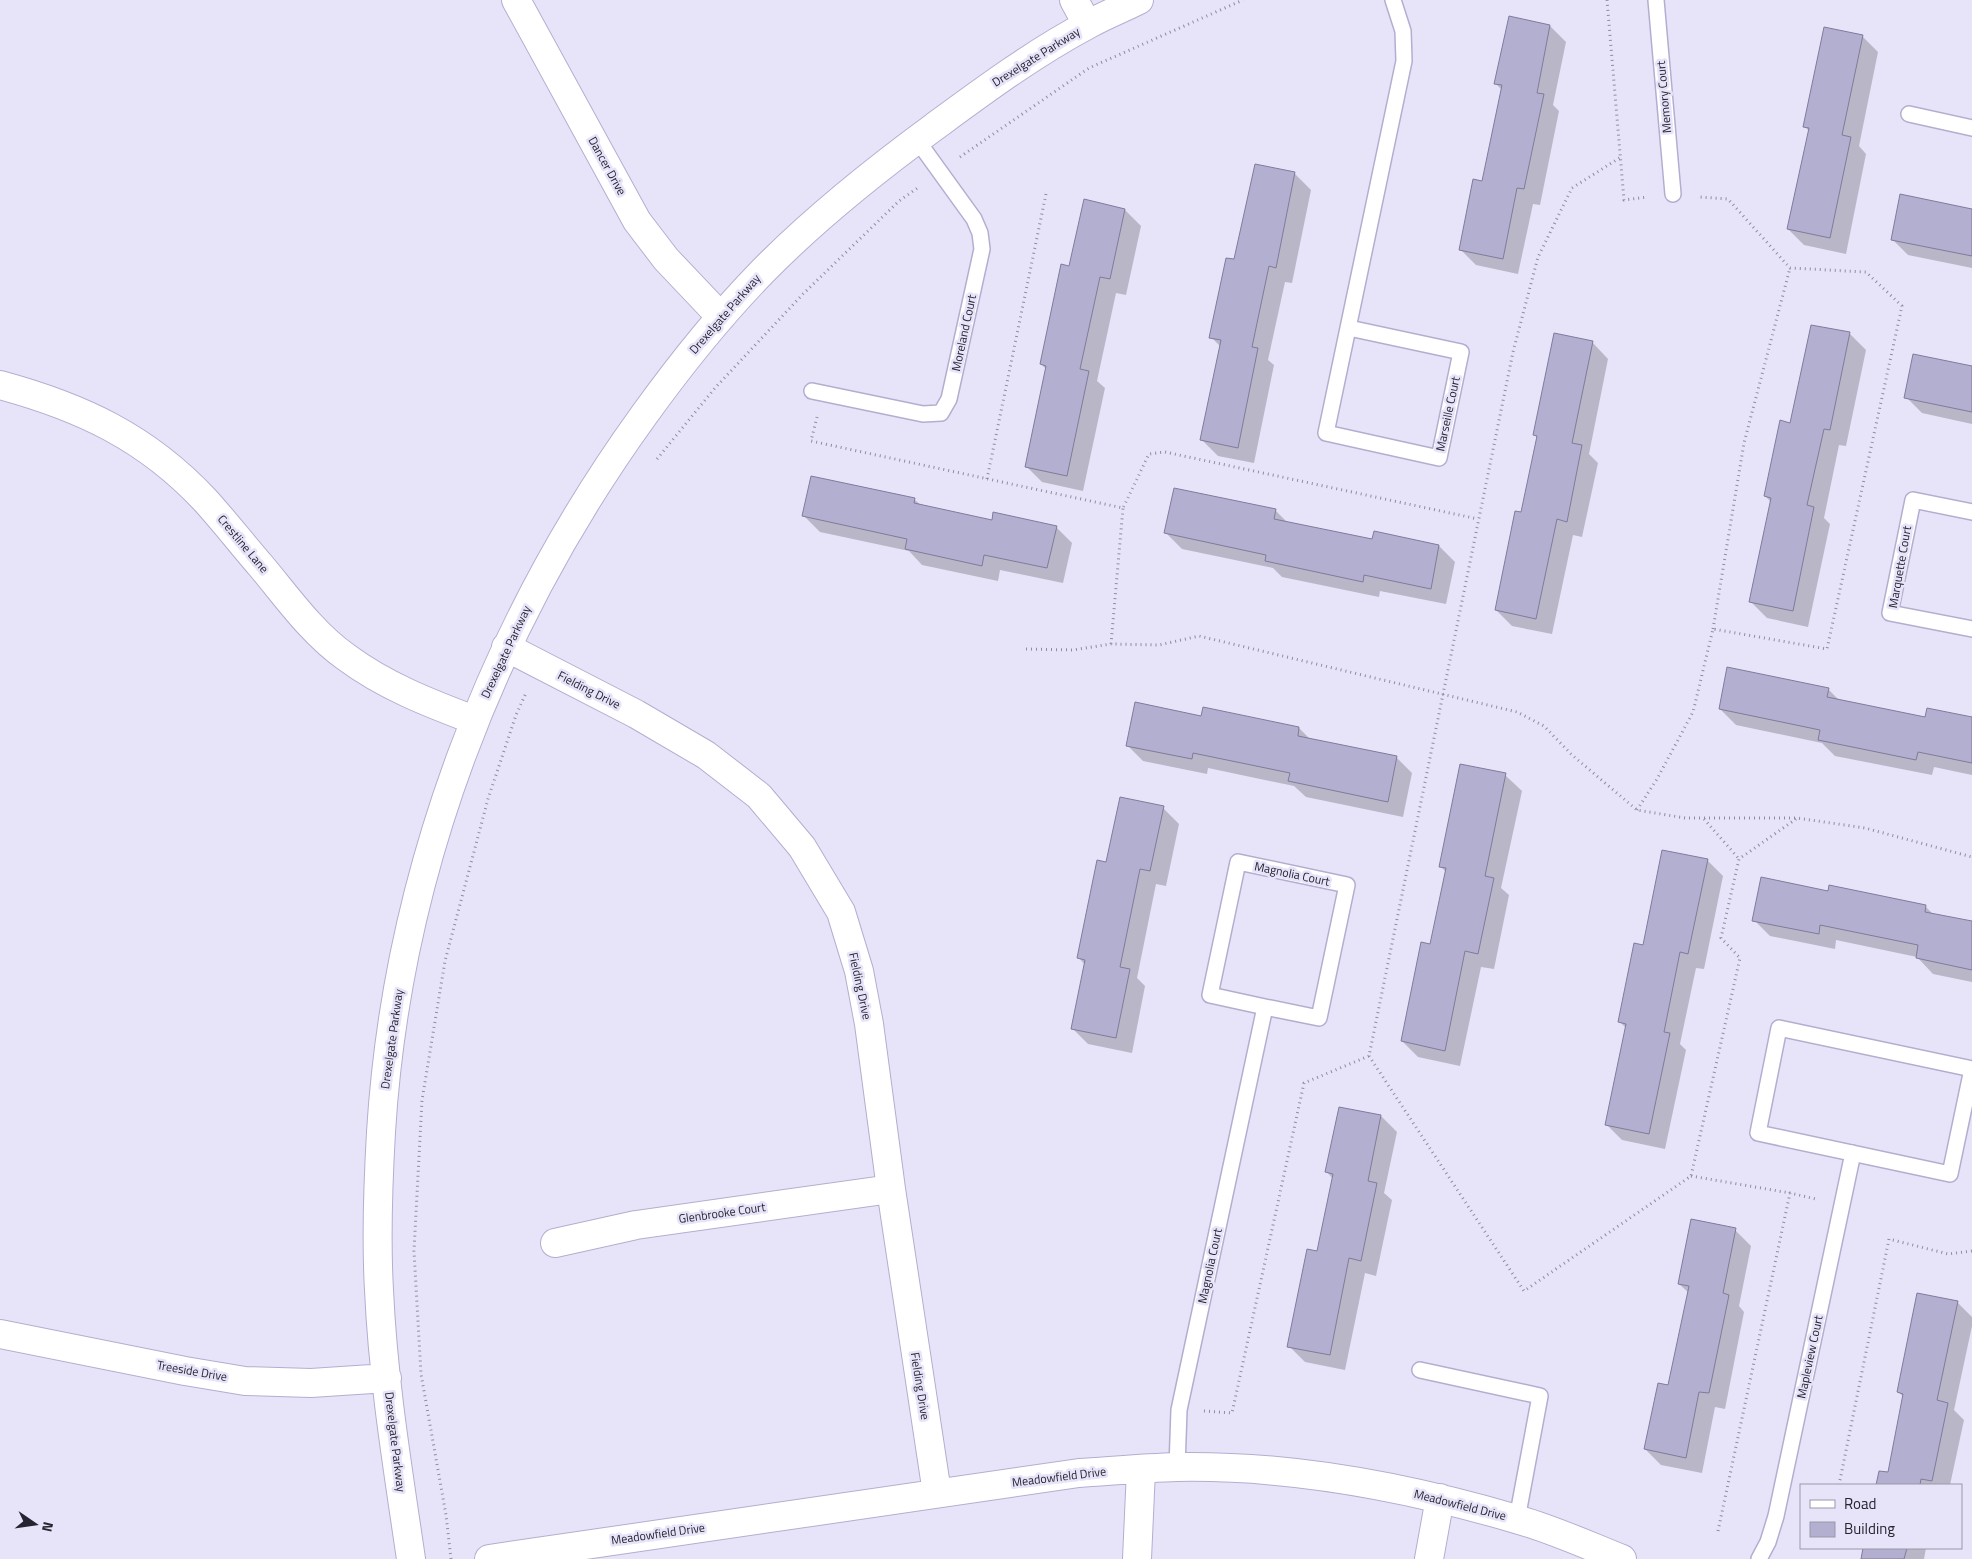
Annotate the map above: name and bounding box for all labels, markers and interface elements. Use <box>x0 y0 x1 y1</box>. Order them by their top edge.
street label: Drexelgate Parkway <box>988 22 1084 91</box>
street label: Memory Court <box>1651 59 1676 134</box>
street label: Dancer Drive <box>584 133 631 199</box>
street label: Drexelgate Parkway <box>684 269 765 358</box>
street label: Moreland Court <box>946 292 981 373</box>
street label: Marseille Court <box>1430 374 1465 453</box>
street label: Crestline Lane <box>213 510 274 577</box>
street label: Marquette Court <box>1883 523 1916 610</box>
street label: Drexelgate Parkway <box>476 602 536 701</box>
street label: Fielding Drive <box>555 666 624 714</box>
street label: Magnolia Court <box>1253 856 1332 891</box>
street label: Fielding Drive <box>844 951 877 1021</box>
street label: Drexelgate Parkway <box>375 988 408 1090</box>
street label: Glenbrooke Court <box>677 1197 767 1228</box>
street label: Magnolia Court <box>1192 1226 1227 1305</box>
street label: Mapleview Court <box>1791 1313 1828 1400</box>
street label: Fielding Drive <box>906 1351 935 1421</box>
street label: Treeside Drive <box>156 1355 229 1386</box>
street label: Drexelgate Parkway <box>380 1391 411 1493</box>
street label: Meadowfield Drive <box>1011 1461 1107 1492</box>
street label: Meadowfield Drive <box>1412 1484 1508 1525</box>
legend <box>1800 1484 1962 1549</box>
text: Road <box>1844 1492 1876 1515</box>
north arrow <box>10 1499 60 1549</box>
text: Building <box>1844 1517 1895 1540</box>
street label: Meadowfield Drive <box>610 1518 706 1549</box>
text: N <box>37 1520 59 1534</box>

